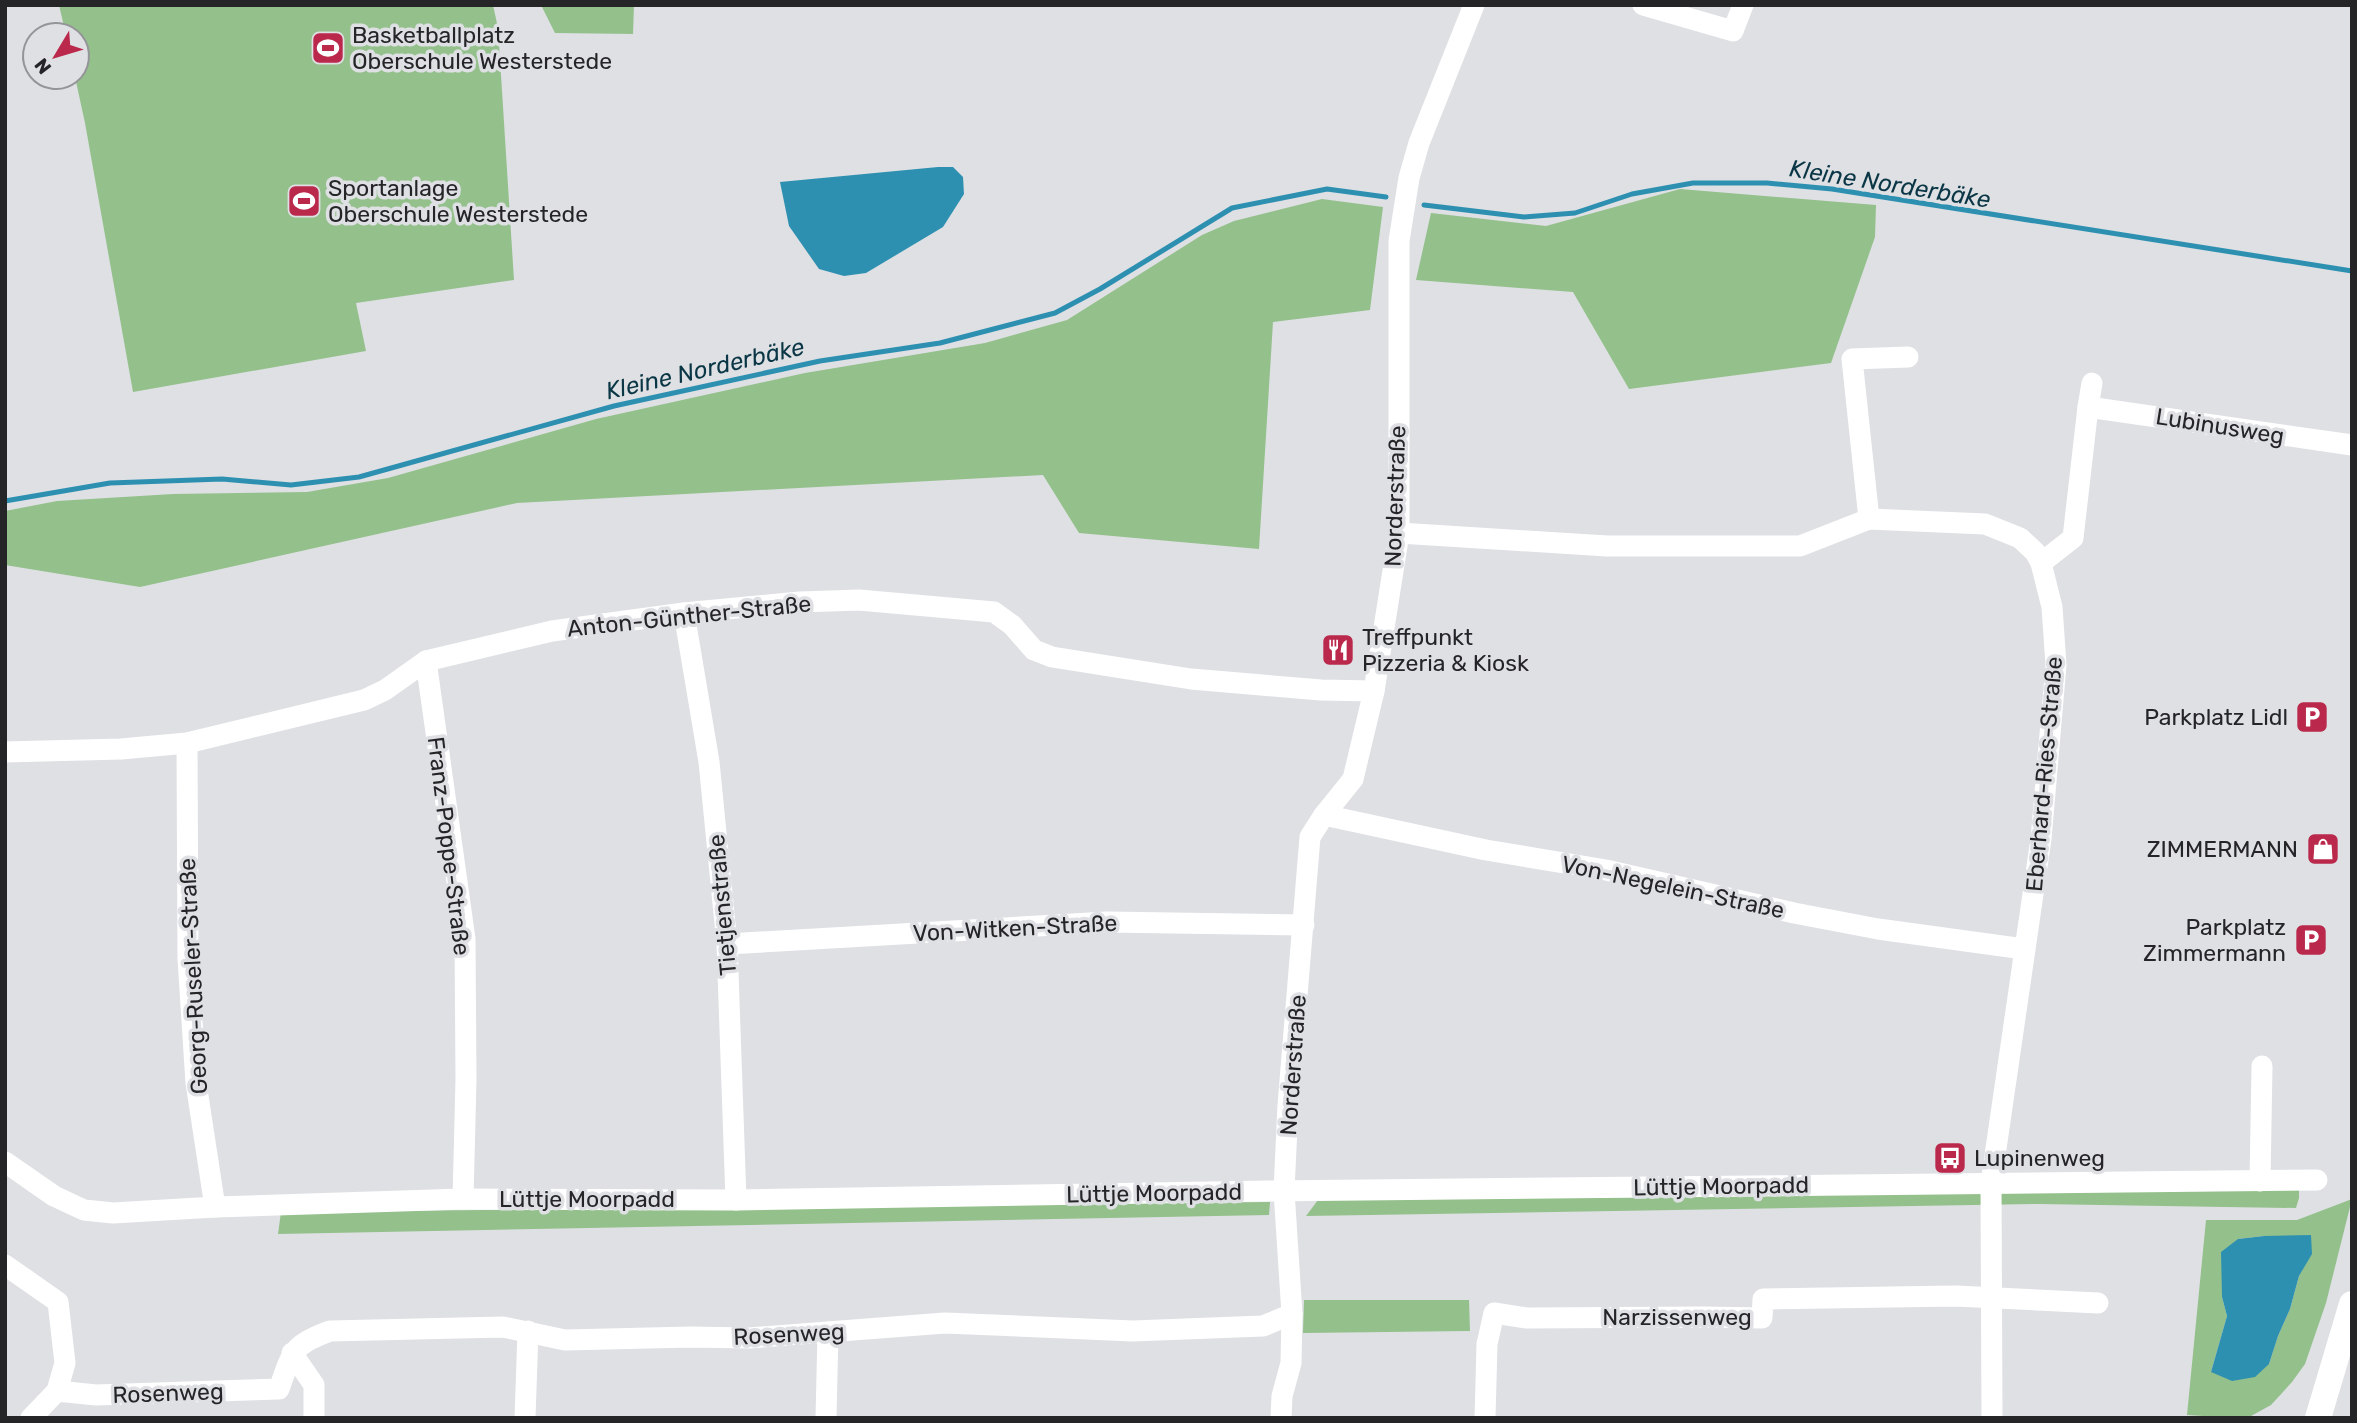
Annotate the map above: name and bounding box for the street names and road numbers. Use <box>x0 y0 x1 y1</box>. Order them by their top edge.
street label: Lubinusweg <box>2154 402 2286 450</box>
street label: Norderstraße <box>1379 425 1411 567</box>
street label: Anton-Günther-Straße <box>566 589 812 643</box>
street label: Eberhard-Ries-Straße <box>2020 655 2068 893</box>
street label: Franz-Poppe-Straße <box>422 735 476 957</box>
street label: Tietjenstraße <box>702 833 742 977</box>
street label: Von-Negelein-Straße <box>1559 850 1787 924</box>
street label: Georg-Ruseler-Straße <box>173 857 213 1095</box>
street label: Von-Witken-Straße <box>912 909 1118 947</box>
street label: Norderstraße <box>1274 994 1312 1136</box>
street label: Lüttje Moorpadd <box>1633 1170 1809 1202</box>
street label: Lüttje Moorpadd <box>1066 1177 1242 1209</box>
street label: Lüttje Moorpadd <box>499 1185 675 1213</box>
street label: Narzissenweg <box>1602 1303 1752 1331</box>
street label: Rosenweg <box>733 1317 845 1351</box>
street label: Rosenweg <box>112 1377 224 1409</box>

